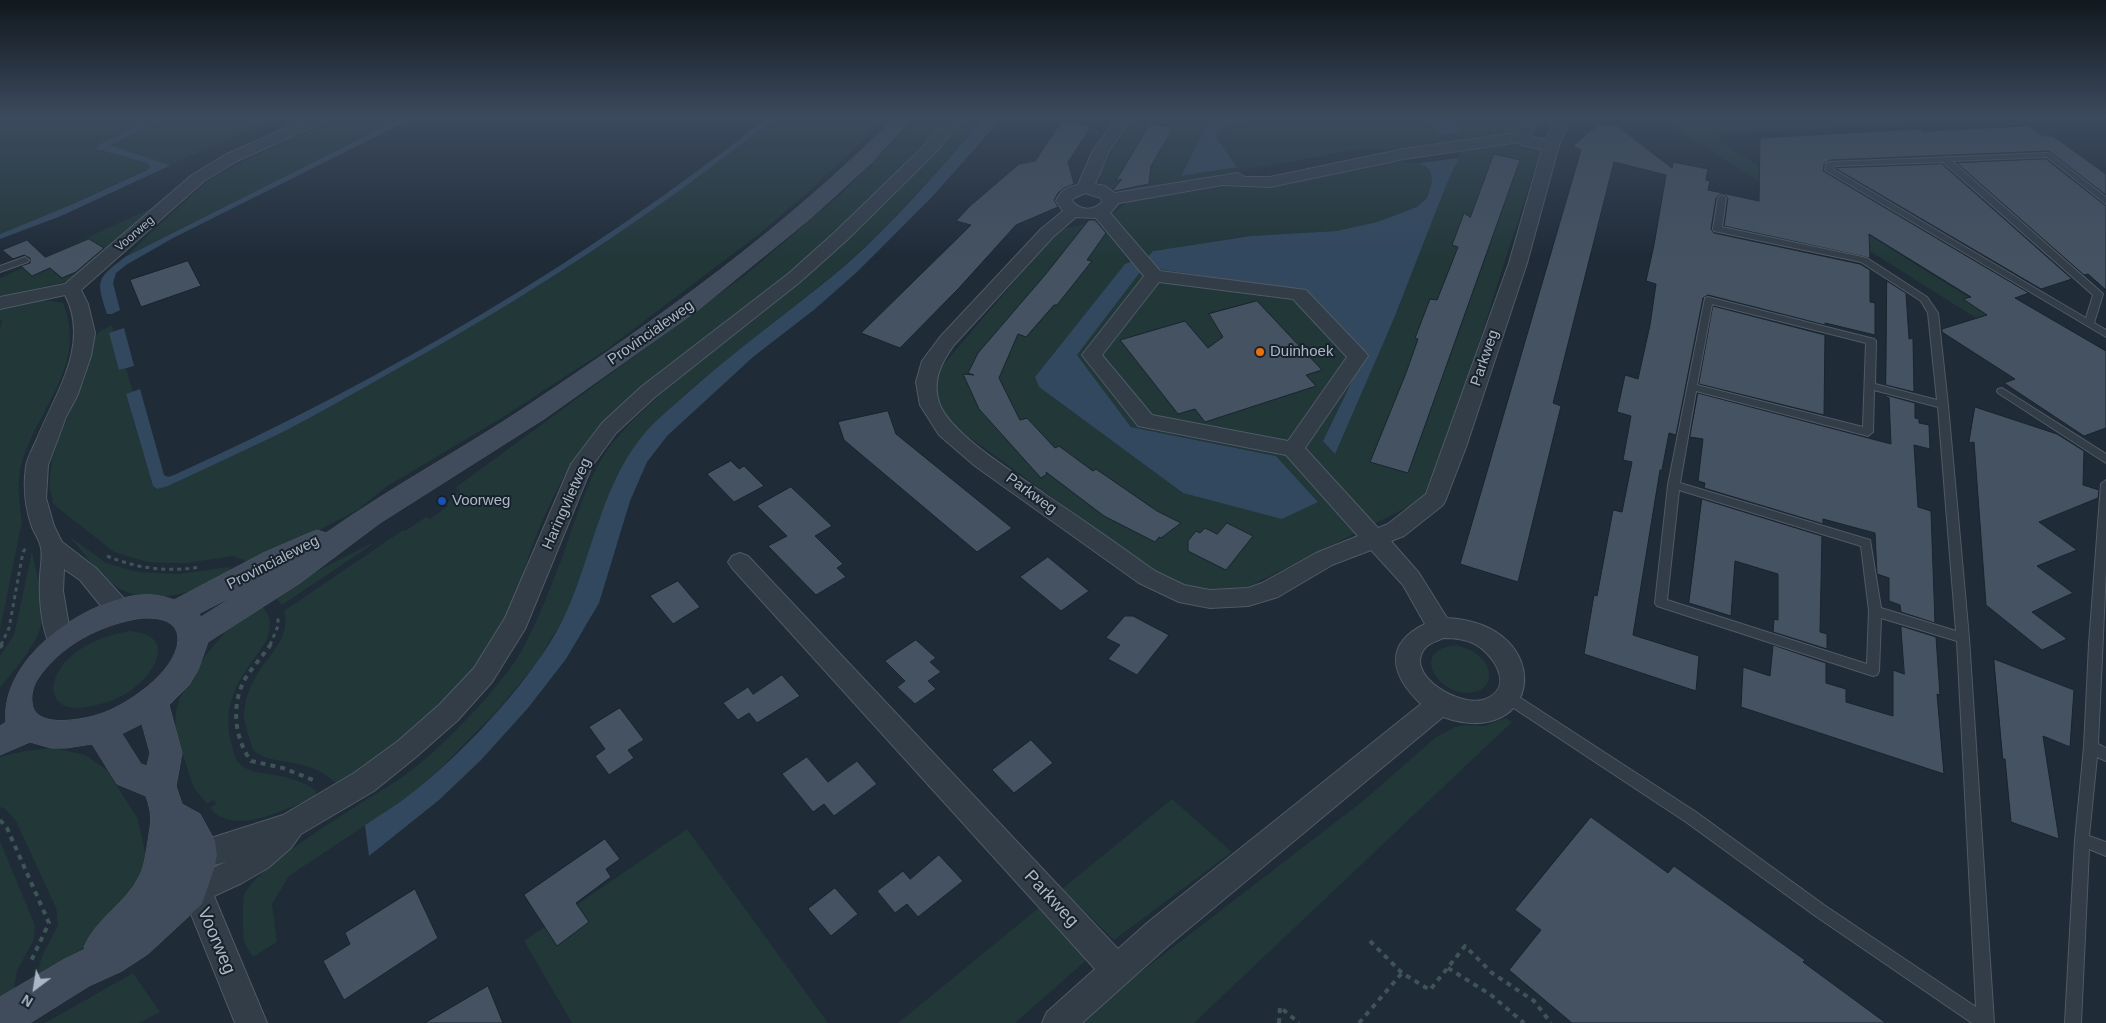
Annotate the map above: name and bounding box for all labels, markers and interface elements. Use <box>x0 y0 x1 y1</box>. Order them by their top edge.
street label: Voorweg <box>113 213 157 255</box>
street label: Provincialeweg <box>605 297 697 369</box>
street label: Parkweg <box>1467 327 1503 389</box>
place label: Duinhoek <box>1270 343 1333 361</box>
marker: Duinhoek <box>1254 346 1266 358</box>
street label: Haringvlietweg <box>539 455 595 553</box>
street label: Parkweg <box>1002 470 1060 518</box>
place label: Voorweg <box>452 492 510 510</box>
marker: Voorweg <box>436 495 448 507</box>
street label: Provincialeweg <box>224 532 322 594</box>
street label: Parkweg <box>1019 866 1083 932</box>
street label: Voorweg <box>192 905 240 977</box>
north arrow <box>10 963 60 1013</box>
text: N <box>19 991 36 1010</box>

